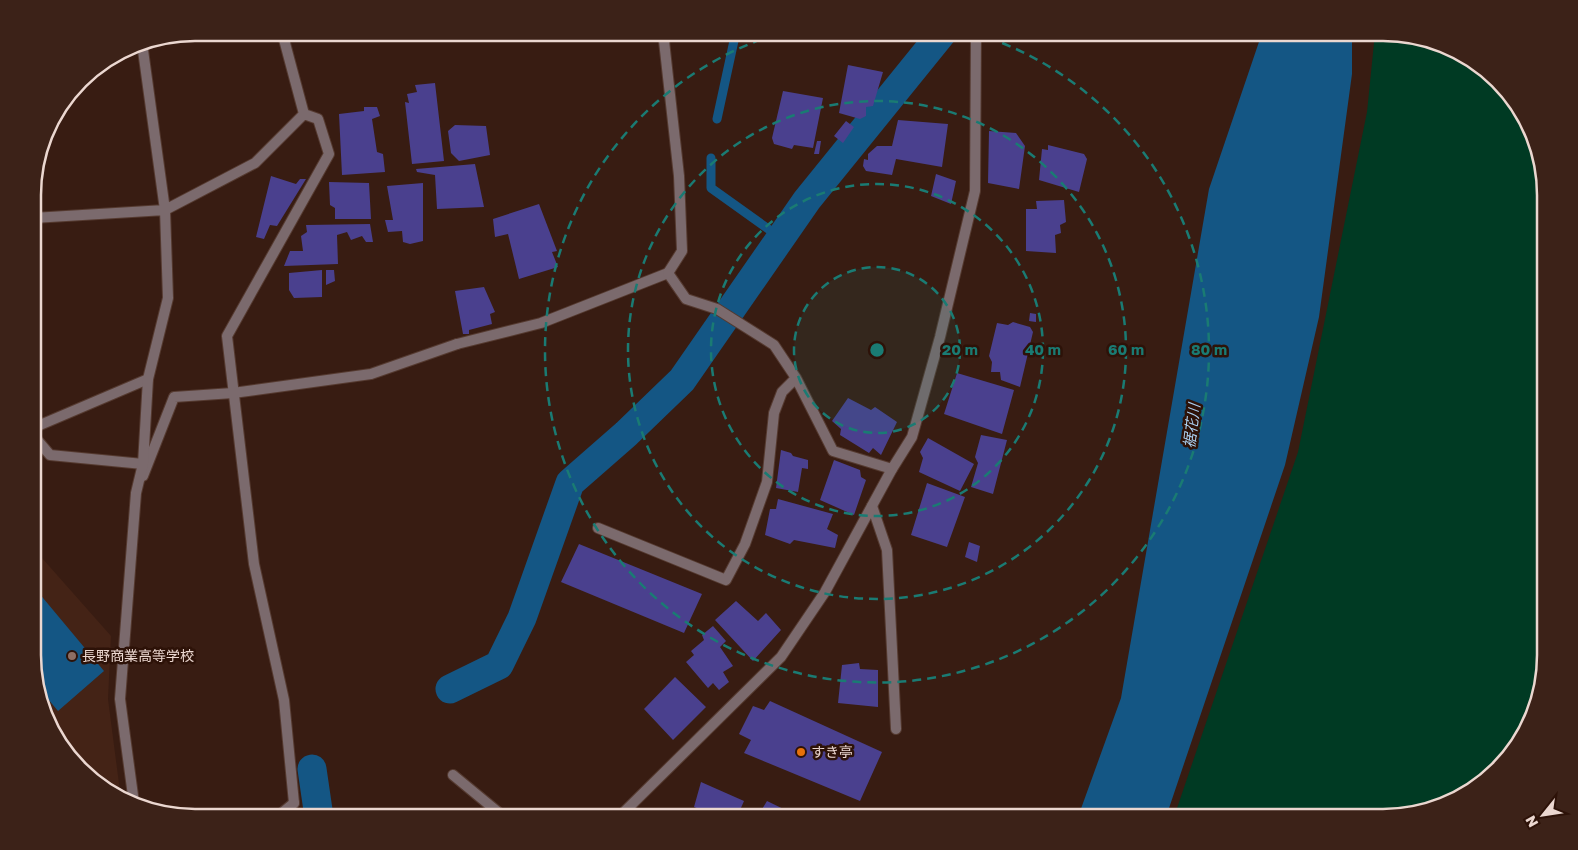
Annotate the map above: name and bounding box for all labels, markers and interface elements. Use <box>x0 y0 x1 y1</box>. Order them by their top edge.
text: 20 m <box>942 340 978 358</box>
text: 40 m <box>1025 340 1061 358</box>
text: 60 m <box>1108 340 1144 358</box>
text: 80 m <box>1191 340 1227 358</box>
centre of rings <box>868 341 886 359</box>
water label: 裾花川 <box>1179 400 1203 449</box>
place label: 長野商業高等学校 <box>82 647 194 664</box>
marker: 長野商業高等学校 <box>66 650 78 662</box>
place label: すき亭 <box>811 743 853 760</box>
marker: すき亭 <box>795 746 807 758</box>
north arrow <box>1518 790 1568 840</box>
text: N <box>1521 813 1541 831</box>

